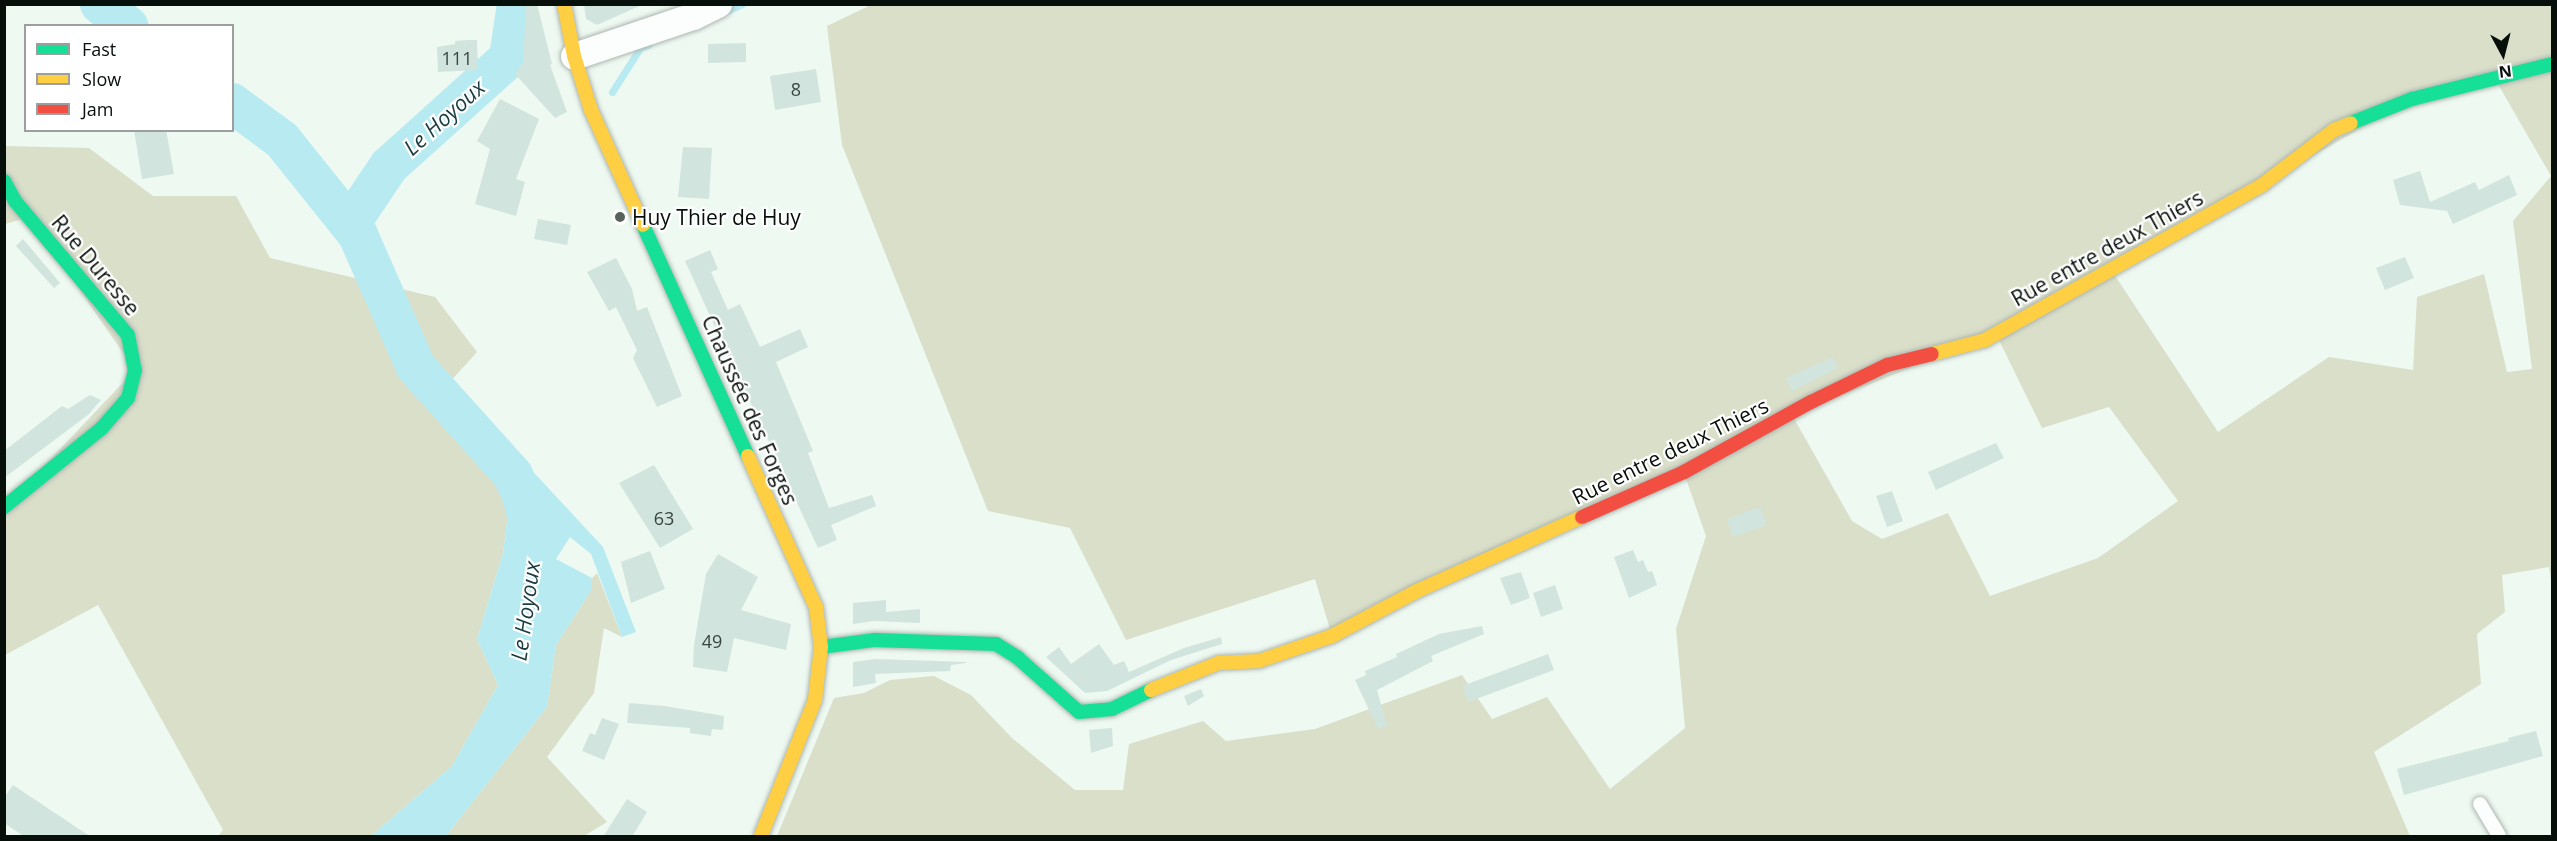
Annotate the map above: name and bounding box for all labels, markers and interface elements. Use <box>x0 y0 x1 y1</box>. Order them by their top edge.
legend <box>24 24 234 132</box>
north arrow <box>2473 24 2533 84</box>
text: Fast <box>82 37 116 61</box>
house number: 111 <box>442 47 472 69</box>
text: N <box>2497 60 2513 84</box>
text: Slow <box>82 67 121 91</box>
water label: Le Hoyoux <box>398 74 490 160</box>
house number: 8 <box>791 78 801 100</box>
text: Jam <box>82 97 114 121</box>
street label: Rue entre deux Thiers <box>2007 185 2207 311</box>
place label: Huy Thier de Huy <box>632 204 801 230</box>
street label: Rue Duresse <box>47 210 145 320</box>
marker: Huy Thier de Huy <box>613 210 627 224</box>
street label: Chaussée des Forges <box>697 311 803 509</box>
street label: Rue entre deux Thiers <box>1568 393 1772 509</box>
house number: 63 <box>654 507 674 529</box>
water label: Le Hoyoux <box>505 559 545 663</box>
house number: 49 <box>702 630 722 652</box>

